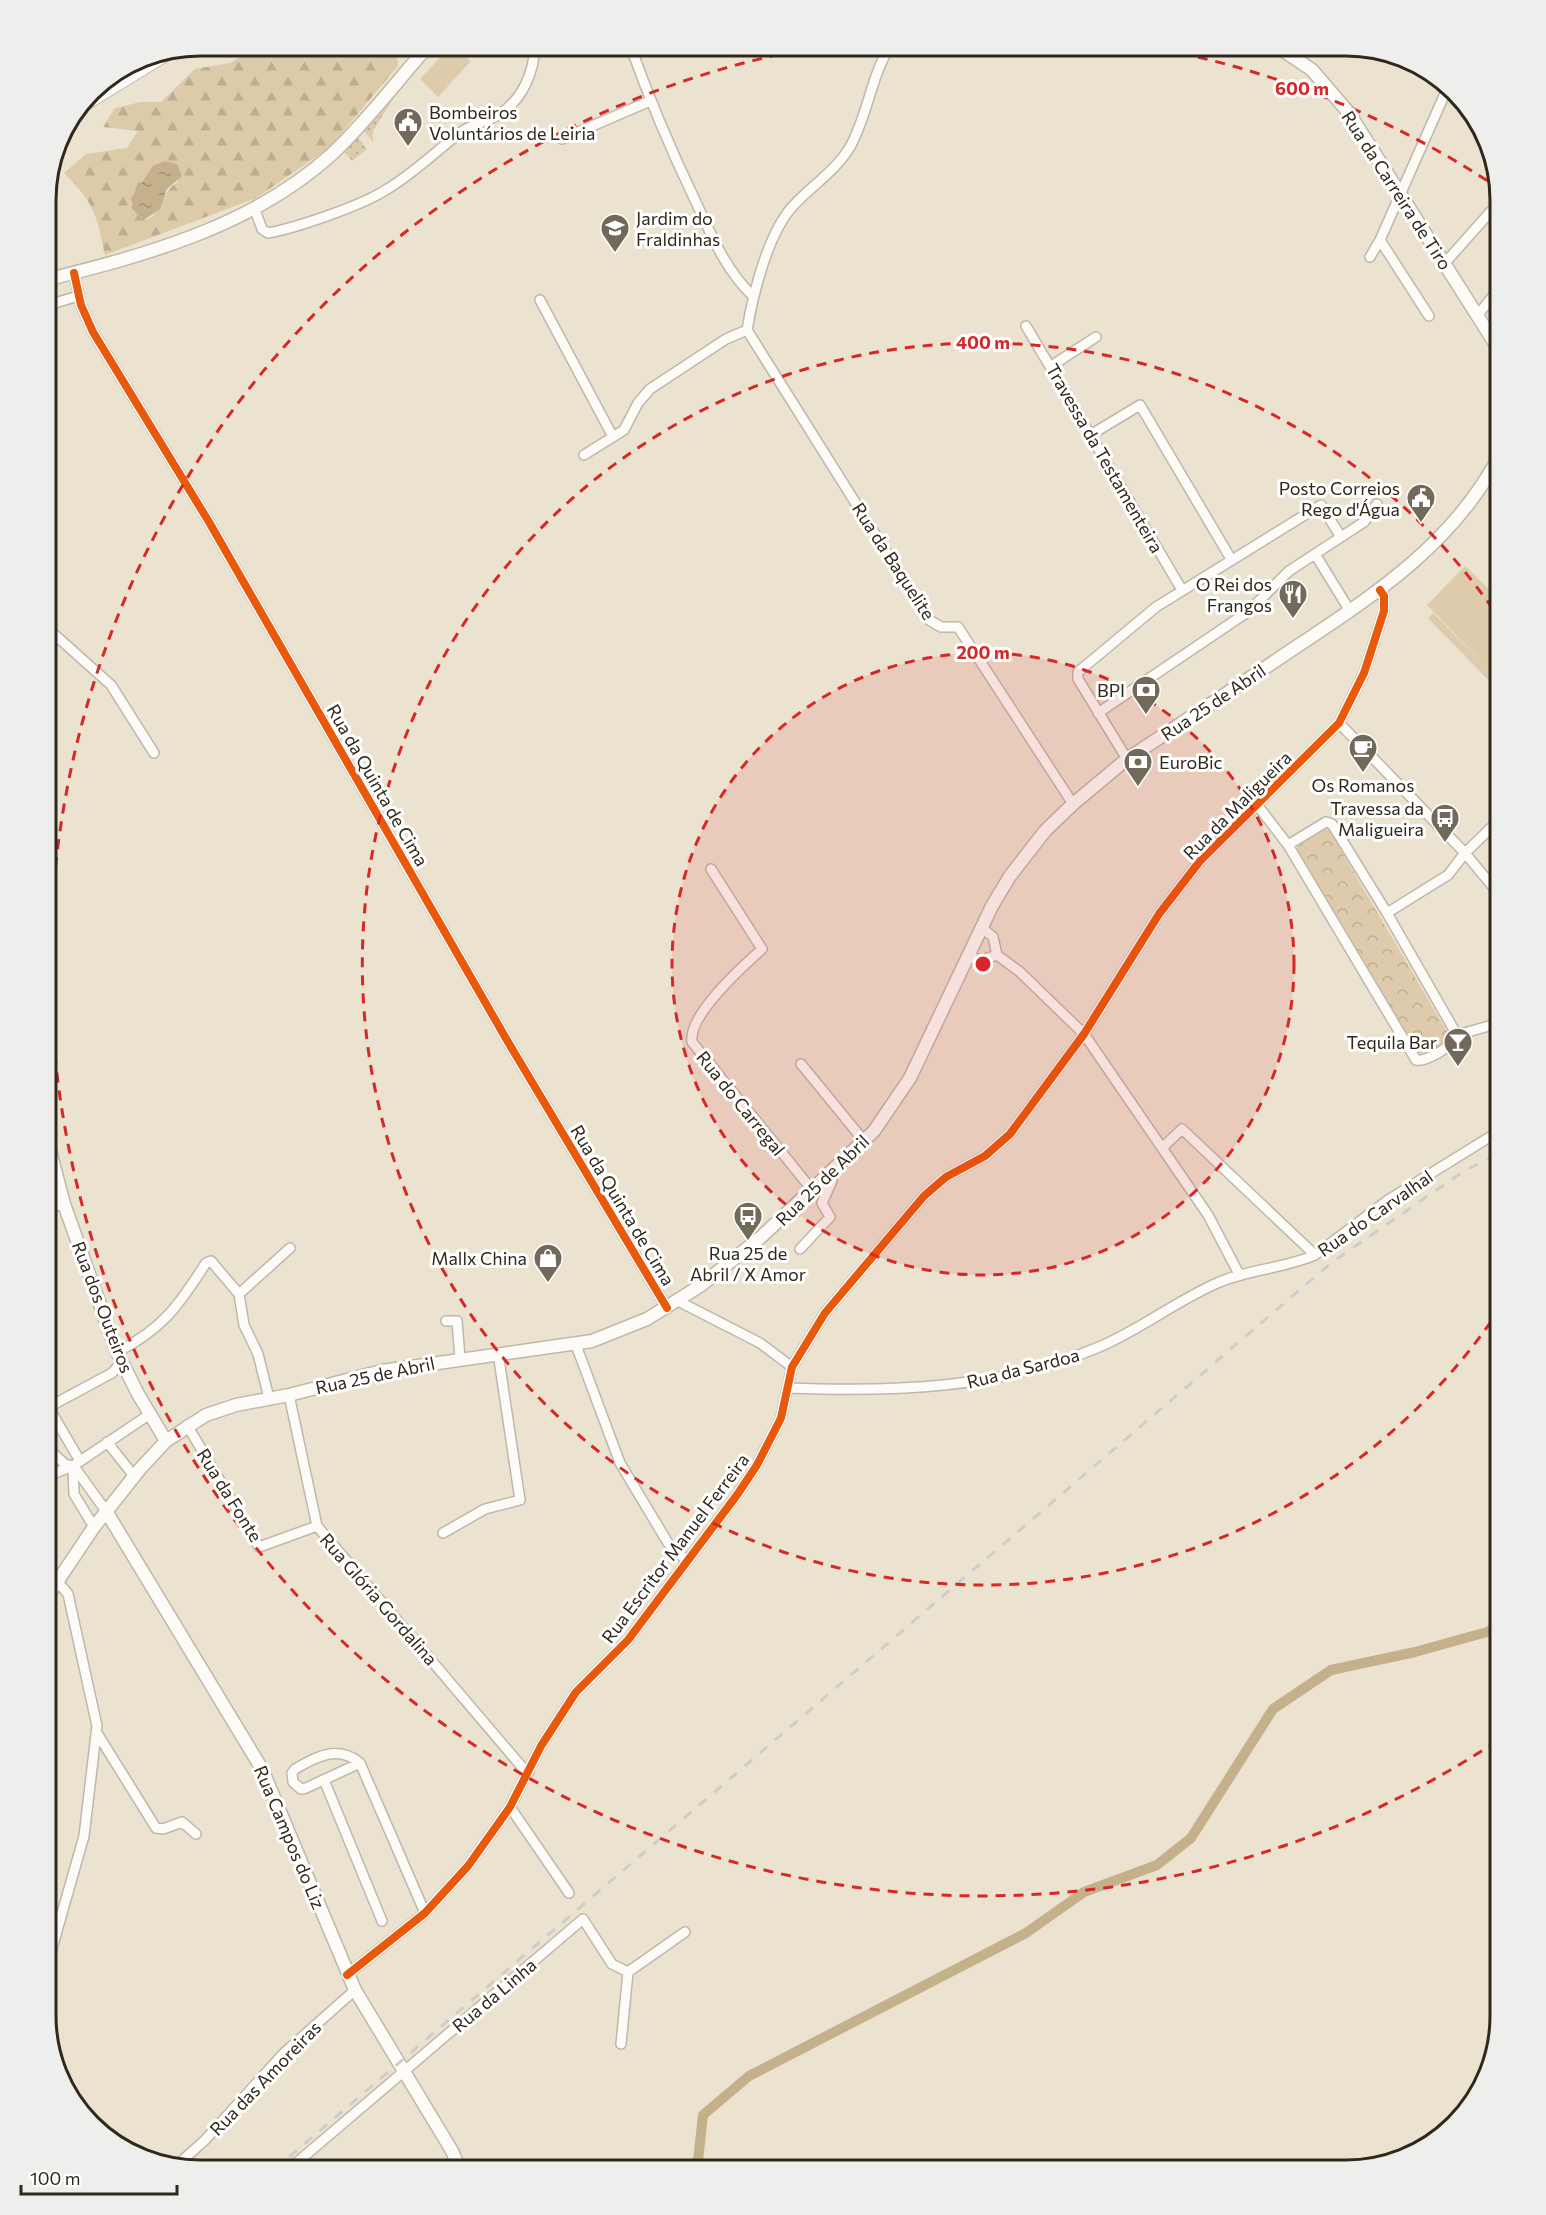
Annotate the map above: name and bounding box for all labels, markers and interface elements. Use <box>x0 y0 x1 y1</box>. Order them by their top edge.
text: 600 m <box>1275 77 1329 99</box>
place label: Bombeiros Voluntários de Leiria <box>429 101 596 144</box>
public building icon: Bombeiros Voluntários de Leiria <box>392 106 424 148</box>
street label: Rua da Carreira de Tiro <box>1337 106 1457 274</box>
place label: Jardim do Fraldinhas <box>636 207 720 250</box>
school or university icon: Jardim do Fraldinhas <box>599 212 631 254</box>
text: 400 m <box>956 331 1010 353</box>
street label: Travessa da Testamenteira <box>1042 359 1168 557</box>
place label: Posto Correios Rego d'Água <box>1279 477 1400 520</box>
public building icon: Posto Correios Rego d'Água <box>1405 482 1437 524</box>
street label: Rua da Baquelite <box>848 498 940 624</box>
place label: O Rei dos Frangos <box>1196 573 1272 616</box>
restaurant icon: O Rei dos Frangos <box>1277 578 1309 620</box>
text: 200 m <box>956 641 1010 663</box>
street label: Rua 25 de Abril <box>1157 659 1269 745</box>
bank icon: BPI <box>1130 674 1162 716</box>
place label: BPI <box>1097 679 1125 701</box>
street label: Rua da Quinta de Cima <box>323 700 433 870</box>
cafe icon: Os Romanos <box>1347 732 1379 774</box>
bank icon: EuroBic <box>1122 746 1154 788</box>
street label: Rua da Maligueira <box>1178 746 1296 864</box>
place label: EuroBic <box>1159 751 1223 773</box>
place label: Os Romanos <box>1312 774 1414 796</box>
place label: Travessa da Maligueira <box>1330 797 1424 840</box>
bus stop icon: Travessa da Maligueira <box>1429 802 1461 844</box>
centre of rings <box>973 954 993 974</box>
bar icon: Tequila Bar <box>1442 1026 1474 1068</box>
place label: Tequila Bar <box>1347 1031 1437 1053</box>
street label: Rua do Carregal <box>692 1046 790 1160</box>
street label: Rua da Quinta de Cima <box>566 1121 680 1289</box>
street label: Rua 25 de Abril <box>771 1130 873 1230</box>
street label: Rua do Carvalhal <box>1313 1165 1437 1261</box>
bus stop icon: Rua 25 de Abril / X Amor <box>732 1200 764 1242</box>
street label: Rua dos Outeiros <box>68 1238 138 1376</box>
shop icon: Mallx China <box>532 1242 564 1284</box>
place label: Rua 25 de Abril / X Amor <box>690 1242 806 1285</box>
place label: Mallx China <box>431 1247 527 1269</box>
street label: Rua da Sardoa <box>964 1343 1082 1393</box>
street label: Rua 25 de Abril <box>313 1352 437 1398</box>
street label: Rua da Fonte <box>193 1444 267 1546</box>
street label: Rua Escritor Manuel Ferreira <box>597 1449 753 1647</box>
street label: Rua Glória Gordalina <box>316 1529 442 1669</box>
street label: Rua Campos do Liz <box>250 1762 330 1912</box>
street label: Rua da Linha <box>447 1953 541 2037</box>
street label: Rua das Amoreiras <box>205 2016 325 2140</box>
scale bar <box>21 2158 177 2196</box>
text: 100 m <box>30 2167 80 2189</box>

